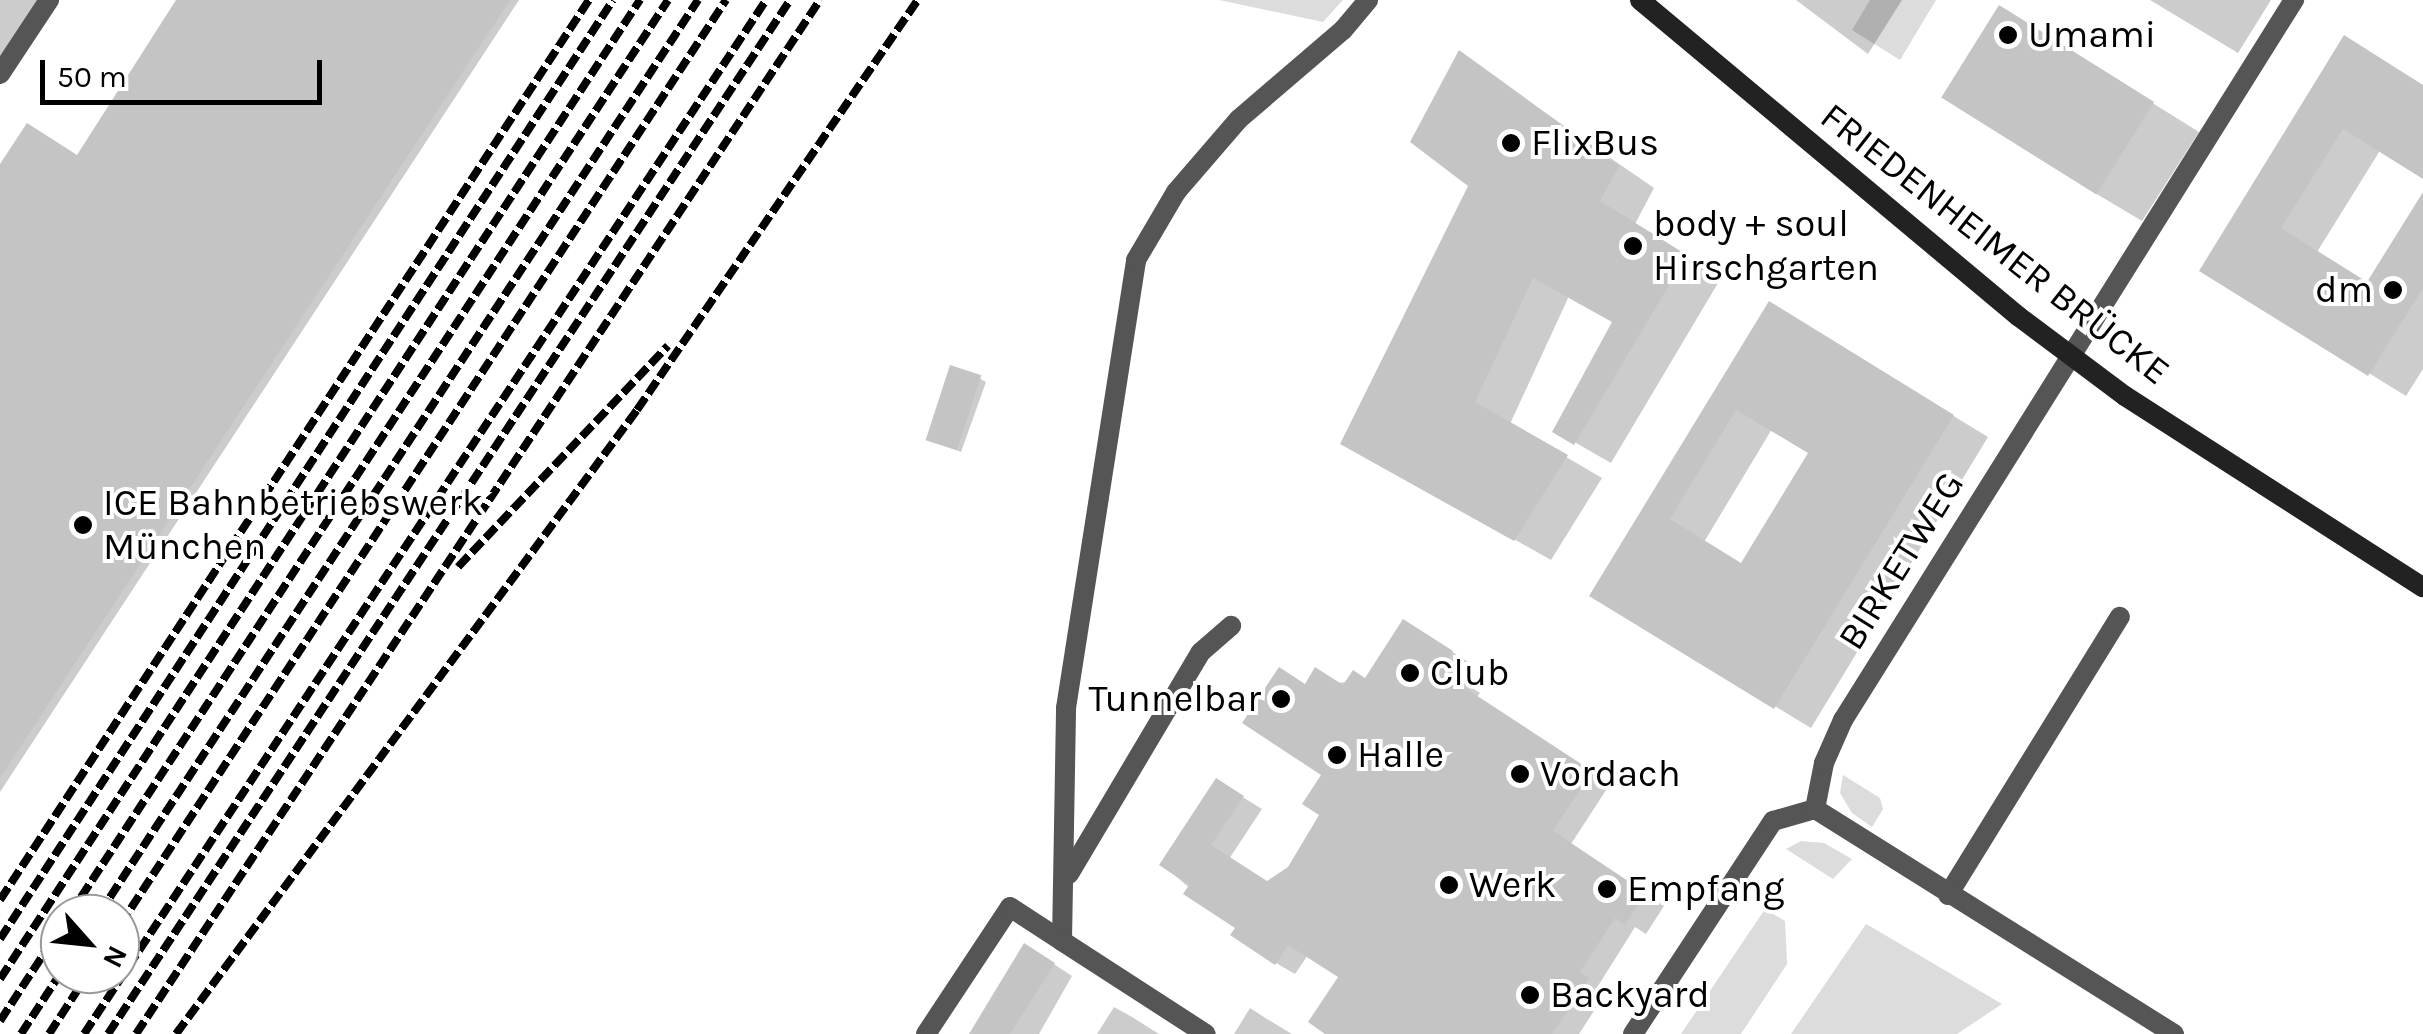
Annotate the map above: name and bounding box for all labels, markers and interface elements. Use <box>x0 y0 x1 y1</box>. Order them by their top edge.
place label: Umami <box>2028 12 2156 58</box>
marker: Umami <box>1997 24 2019 46</box>
scale bar <box>45 40 328 102</box>
text: 50 m <box>57 59 127 95</box>
street label: FRIEDENHEIMER BRÜCKE <box>1811 94 2179 394</box>
place label: FlixBus <box>1531 120 1659 166</box>
marker: FlixBus <box>1500 132 1522 154</box>
place label: body + soul Hirschgarten <box>1653 201 1879 290</box>
marker: body + soul Hirschgarten <box>1622 235 1644 257</box>
place label: dm <box>2315 267 2373 313</box>
marker: dm <box>2382 279 2404 301</box>
street label: BIRKETWEG <box>1828 464 1974 658</box>
place label: ICE Bahnbetriebswerk München <box>103 480 483 570</box>
marker: ICE Bahnbetriebswerk München <box>72 514 94 536</box>
place label: Club <box>1430 650 1509 696</box>
marker: Club <box>1399 662 1421 684</box>
place label: Tunnelbar <box>1088 676 1261 722</box>
marker: Tunnelbar <box>1270 688 1292 710</box>
place label: Halle <box>1357 732 1444 778</box>
marker: Halle <box>1326 744 1348 766</box>
place label: Vordach <box>1540 751 1681 797</box>
marker: Vordach <box>1509 763 1531 785</box>
place label: Werk <box>1469 862 1556 908</box>
place label: Empfang <box>1627 866 1784 912</box>
marker: Werk <box>1438 874 1460 896</box>
marker: Empfang <box>1596 878 1618 900</box>
north arrow <box>40 894 140 994</box>
text: N <box>96 940 135 973</box>
place label: Backyard <box>1550 972 1710 1018</box>
marker: Backyard <box>1519 984 1541 1006</box>

